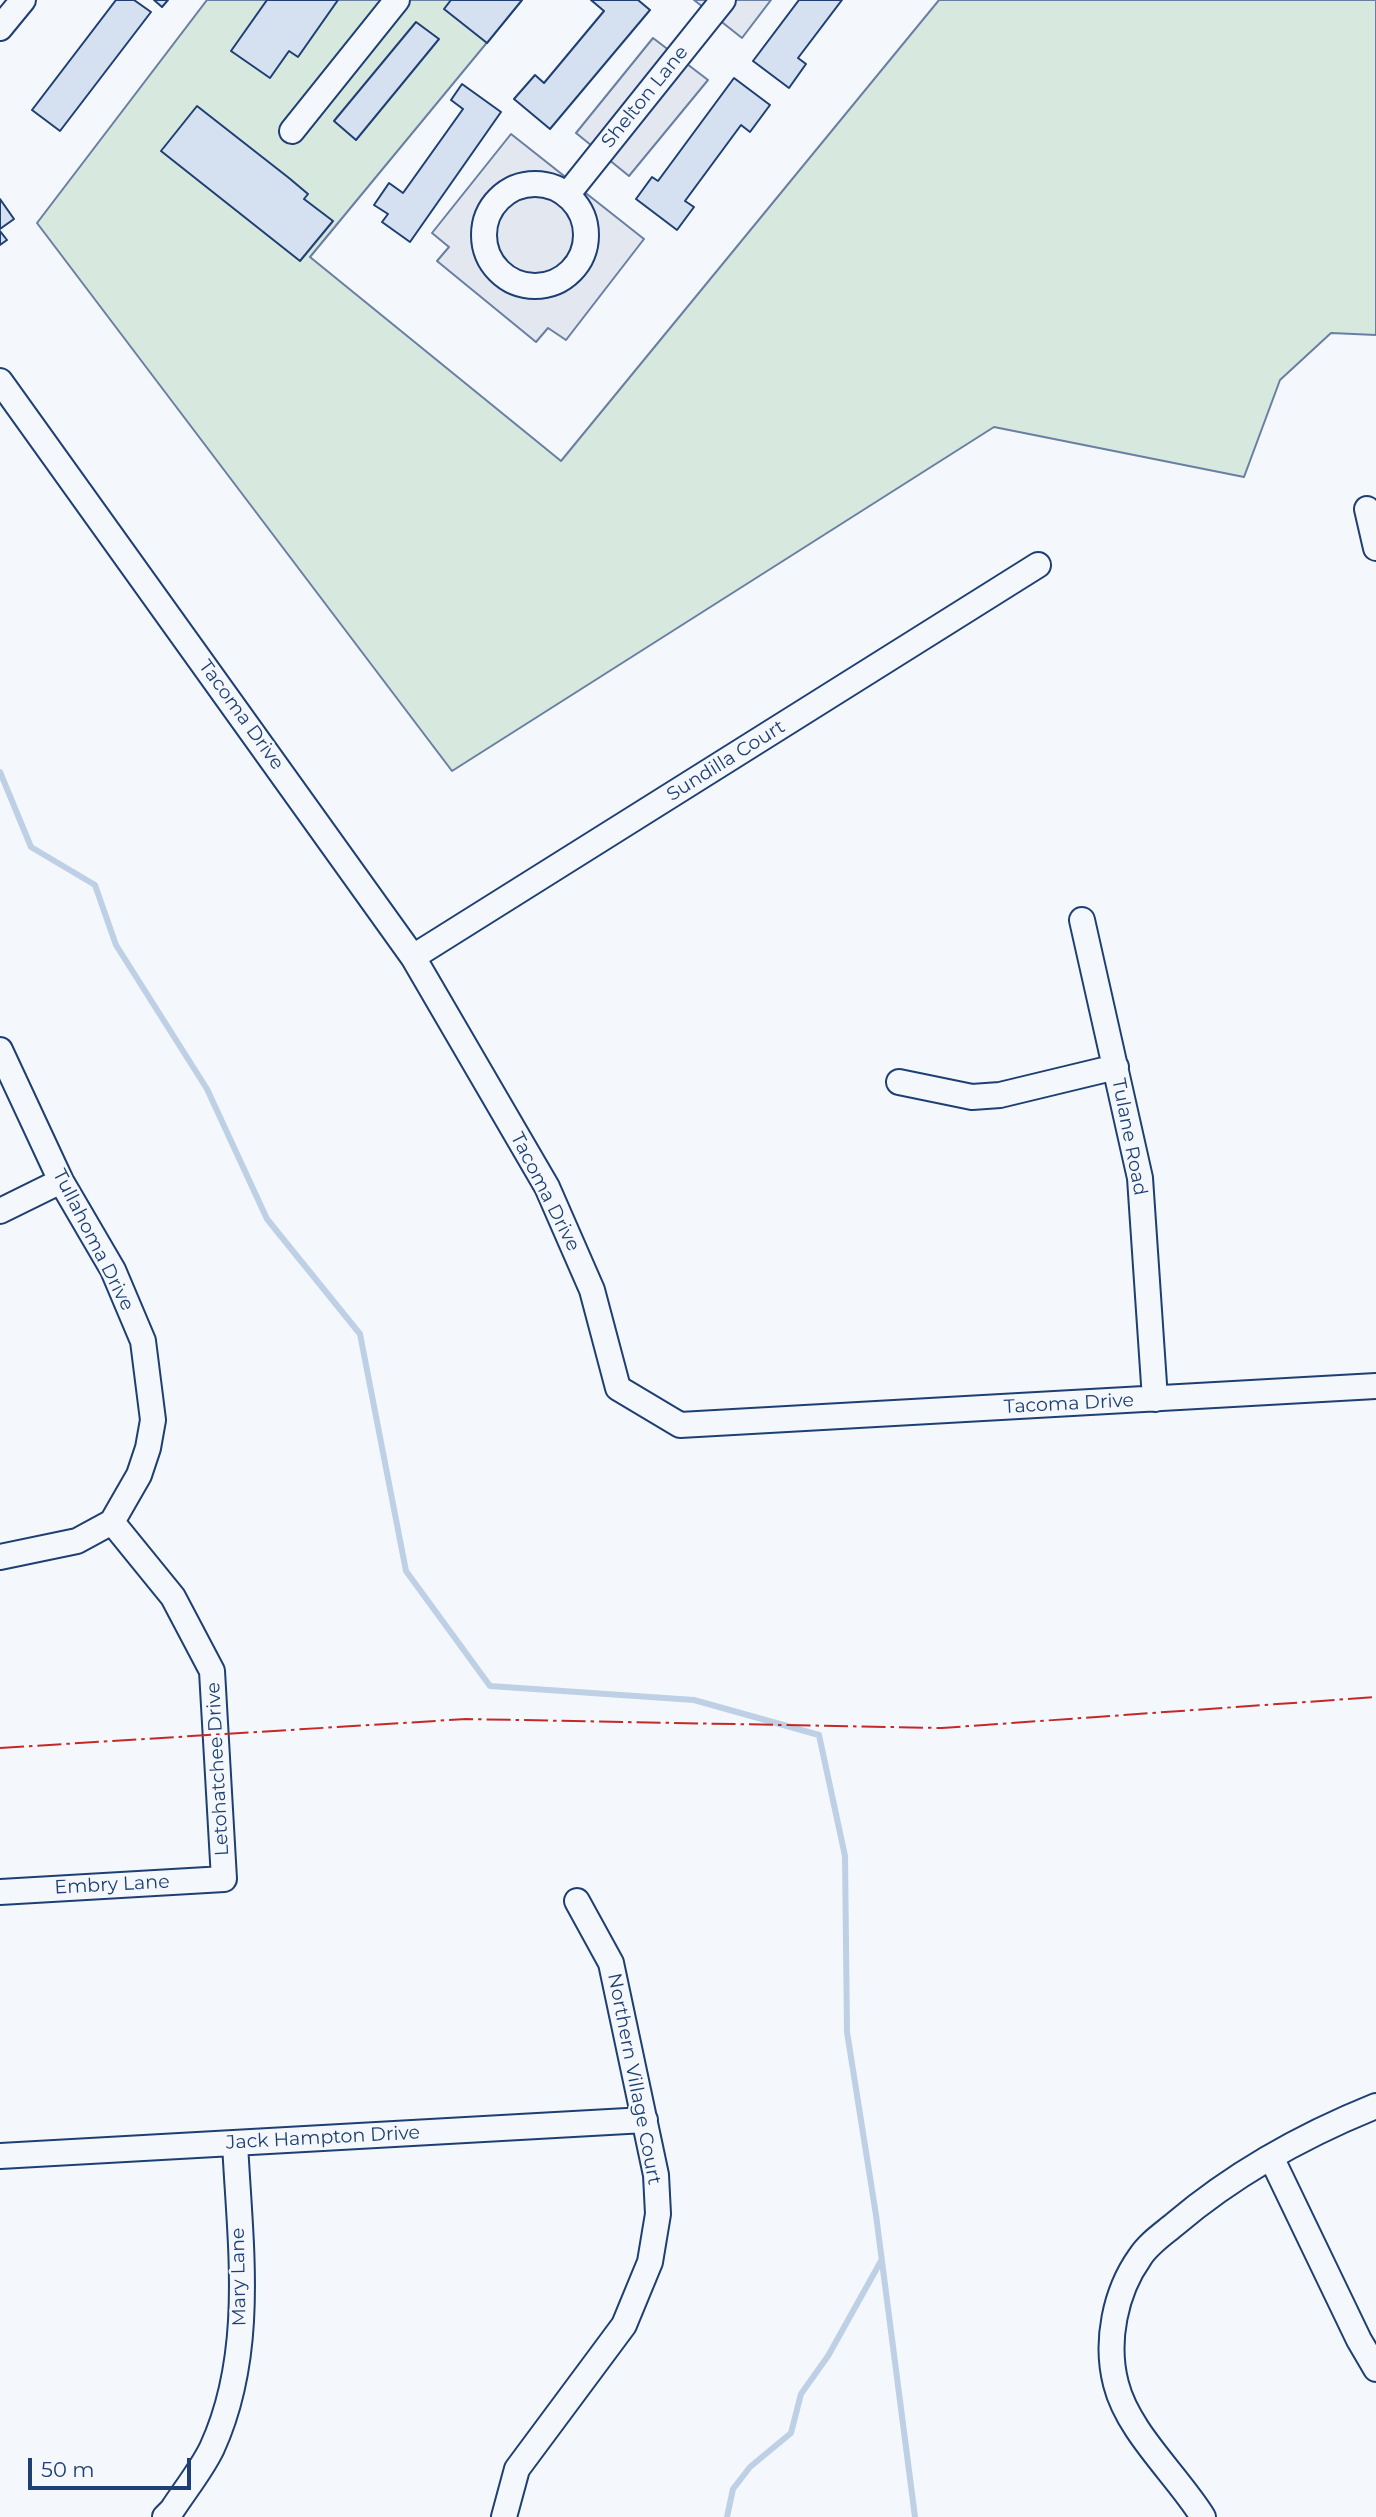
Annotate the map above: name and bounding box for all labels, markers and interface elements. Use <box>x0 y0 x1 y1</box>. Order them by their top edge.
street label: Shelton Lane <box>597 41 693 153</box>
street label: Tacoma Drive <box>194 656 288 774</box>
street label: Sundilla Court <box>663 716 789 806</box>
street label: Tulane Road <box>1106 1077 1152 1197</box>
street label: Tacoma Drive <box>505 1129 585 1255</box>
street label: Tullahoma Drive <box>47 1165 139 1315</box>
street label: Tacoma Drive <box>1003 1389 1135 1419</box>
street label: Letohatchee Drive <box>202 1681 234 1857</box>
street label: Embry Lane <box>54 1871 170 1899</box>
street label: Northern Village Court <box>602 1971 666 2187</box>
street label: Jack Hampton Drive <box>225 2122 421 2154</box>
street label: Mary Lane <box>227 2227 251 2327</box>
scale bar <box>32 2444 194 2488</box>
text: 50 m <box>41 2457 95 2482</box>

